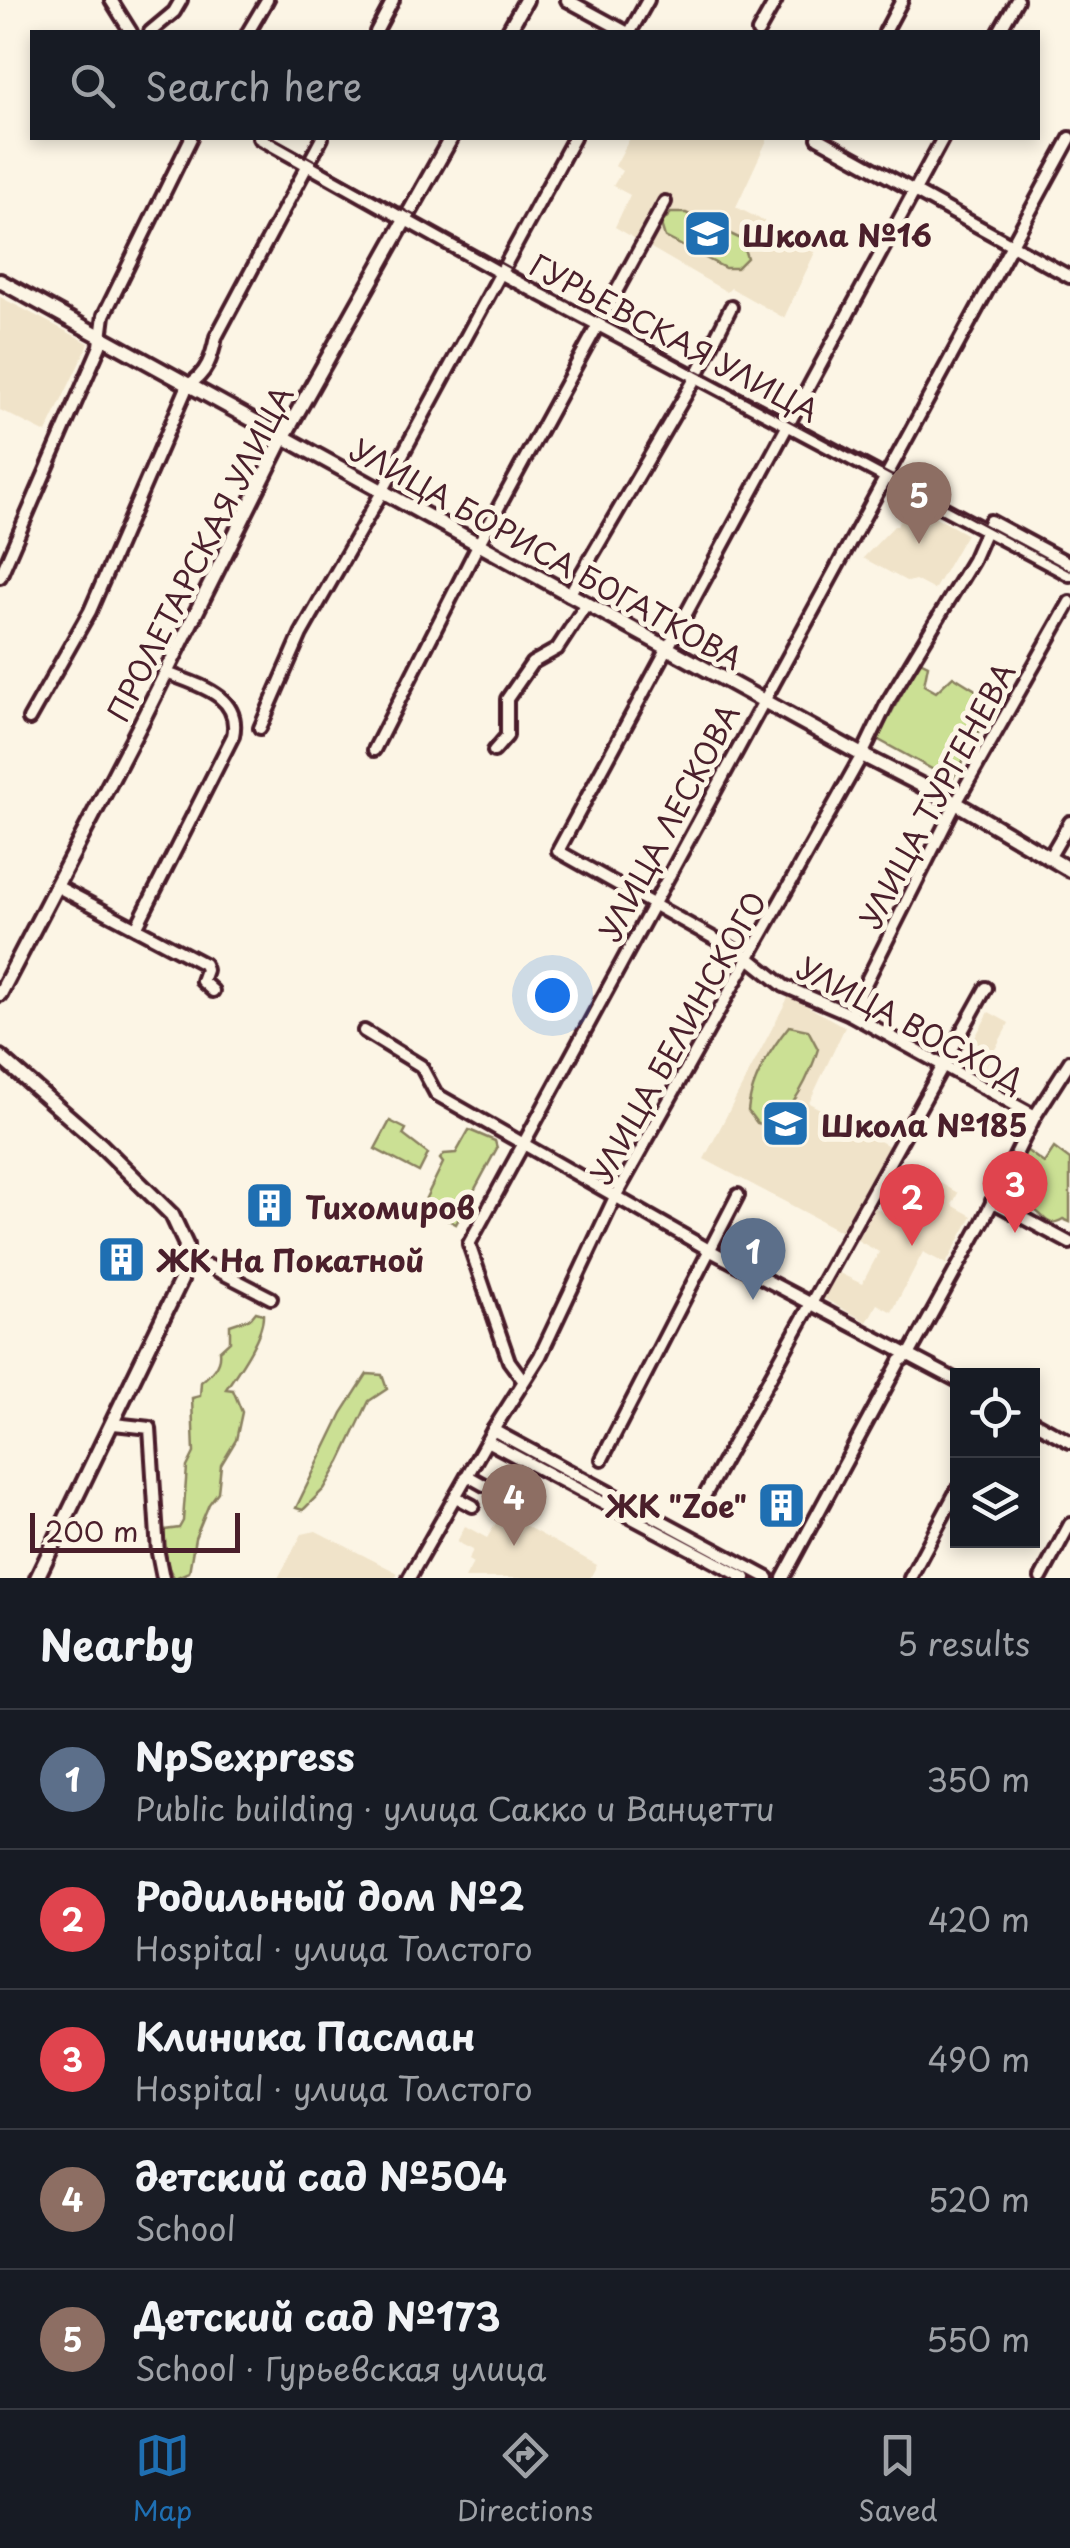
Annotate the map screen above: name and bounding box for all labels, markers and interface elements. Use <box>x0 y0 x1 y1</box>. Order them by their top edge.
search box <box>30 30 1040 140</box>
text: Search here <box>145 57 362 114</box>
icon: search <box>65 58 120 113</box>
school or university icon: Школа №16 <box>681 208 733 260</box>
place label: Школа №16 <box>742 212 932 257</box>
street label: ГУРЬЕВСКАЯ УЛИЦА <box>523 242 827 432</box>
street label: ПРОЛЕТАРСКАЯ УЛИЦА <box>95 377 303 729</box>
street label: УЛИЦА БОРИСА БОГАТКОВА <box>343 426 751 680</box>
pin: 5 <box>886 462 952 544</box>
street label: УЛИЦА ТУРГЕНЕВА <box>847 654 1025 936</box>
street label: УЛИЦА ЛЕСКОВА <box>586 695 750 949</box>
street label: УЛИЦА БЕЛИНСКОГО <box>578 883 776 1191</box>
street label: УЛИЦА ВОСХОД <box>789 944 1033 1102</box>
your location <box>527 970 578 1021</box>
school or university icon: Школа №185 <box>760 1098 812 1150</box>
place label: Школа №185 <box>821 1102 1028 1147</box>
pin: 3 <box>982 1150 1048 1233</box>
pin: 2 <box>880 1164 944 1246</box>
building icon: Тихомиров <box>244 1180 296 1232</box>
place label: Тихомиров <box>305 1184 475 1229</box>
pin: 1 <box>720 1218 786 1300</box>
building icon: ЖК На Покатной <box>96 1233 148 1285</box>
place label: ЖК На Покатной <box>156 1237 424 1282</box>
map controls <box>950 1368 1040 1548</box>
button: locate <box>950 1368 1040 1458</box>
button: layers <box>950 1458 1040 1548</box>
pin: 4 <box>482 1464 546 1546</box>
building icon: ЖК "Zoe" <box>756 1479 808 1531</box>
place label: ЖК "Zoe" <box>605 1483 747 1528</box>
scale bar <box>30 1508 240 1552</box>
text: 200 m <box>45 1509 138 1552</box>
text: Nearby <box>40 1612 194 1675</box>
text: 5 results <box>897 1619 1030 1667</box>
text: NpSexpress <box>135 1727 355 1784</box>
text: 1 <box>65 1755 80 1803</box>
text: 350 m <box>926 1755 1030 1803</box>
text: Public building · улица Сакко и Ванцетти <box>135 1784 775 1832</box>
text: Родильный дом №2 <box>135 1867 525 1924</box>
text: 2 <box>61 1895 84 1943</box>
text: 420 m <box>928 1895 1030 1943</box>
text: Hospital · улица Толстого <box>135 1924 533 1972</box>
text: Клиника Пасман <box>135 2007 475 2064</box>
text: 3 <box>62 2035 83 2083</box>
text: 490 m <box>927 2035 1030 2083</box>
text: Hospital · улица Толстого <box>135 2064 533 2112</box>
text: детский сад №504 <box>135 2147 507 2204</box>
text: 4 <box>62 2175 83 2223</box>
text: 520 m <box>928 2175 1030 2223</box>
text: School <box>135 2204 236 2252</box>
text: Детский сад №173 <box>135 2287 501 2344</box>
text: 5 <box>62 2315 83 2363</box>
text: 550 m <box>926 2315 1030 2363</box>
text: School · Гурьевская улица <box>135 2344 546 2392</box>
tab: Map <box>132 2428 192 2531</box>
tab: Directions <box>457 2428 593 2531</box>
tab: Saved <box>858 2428 938 2531</box>

